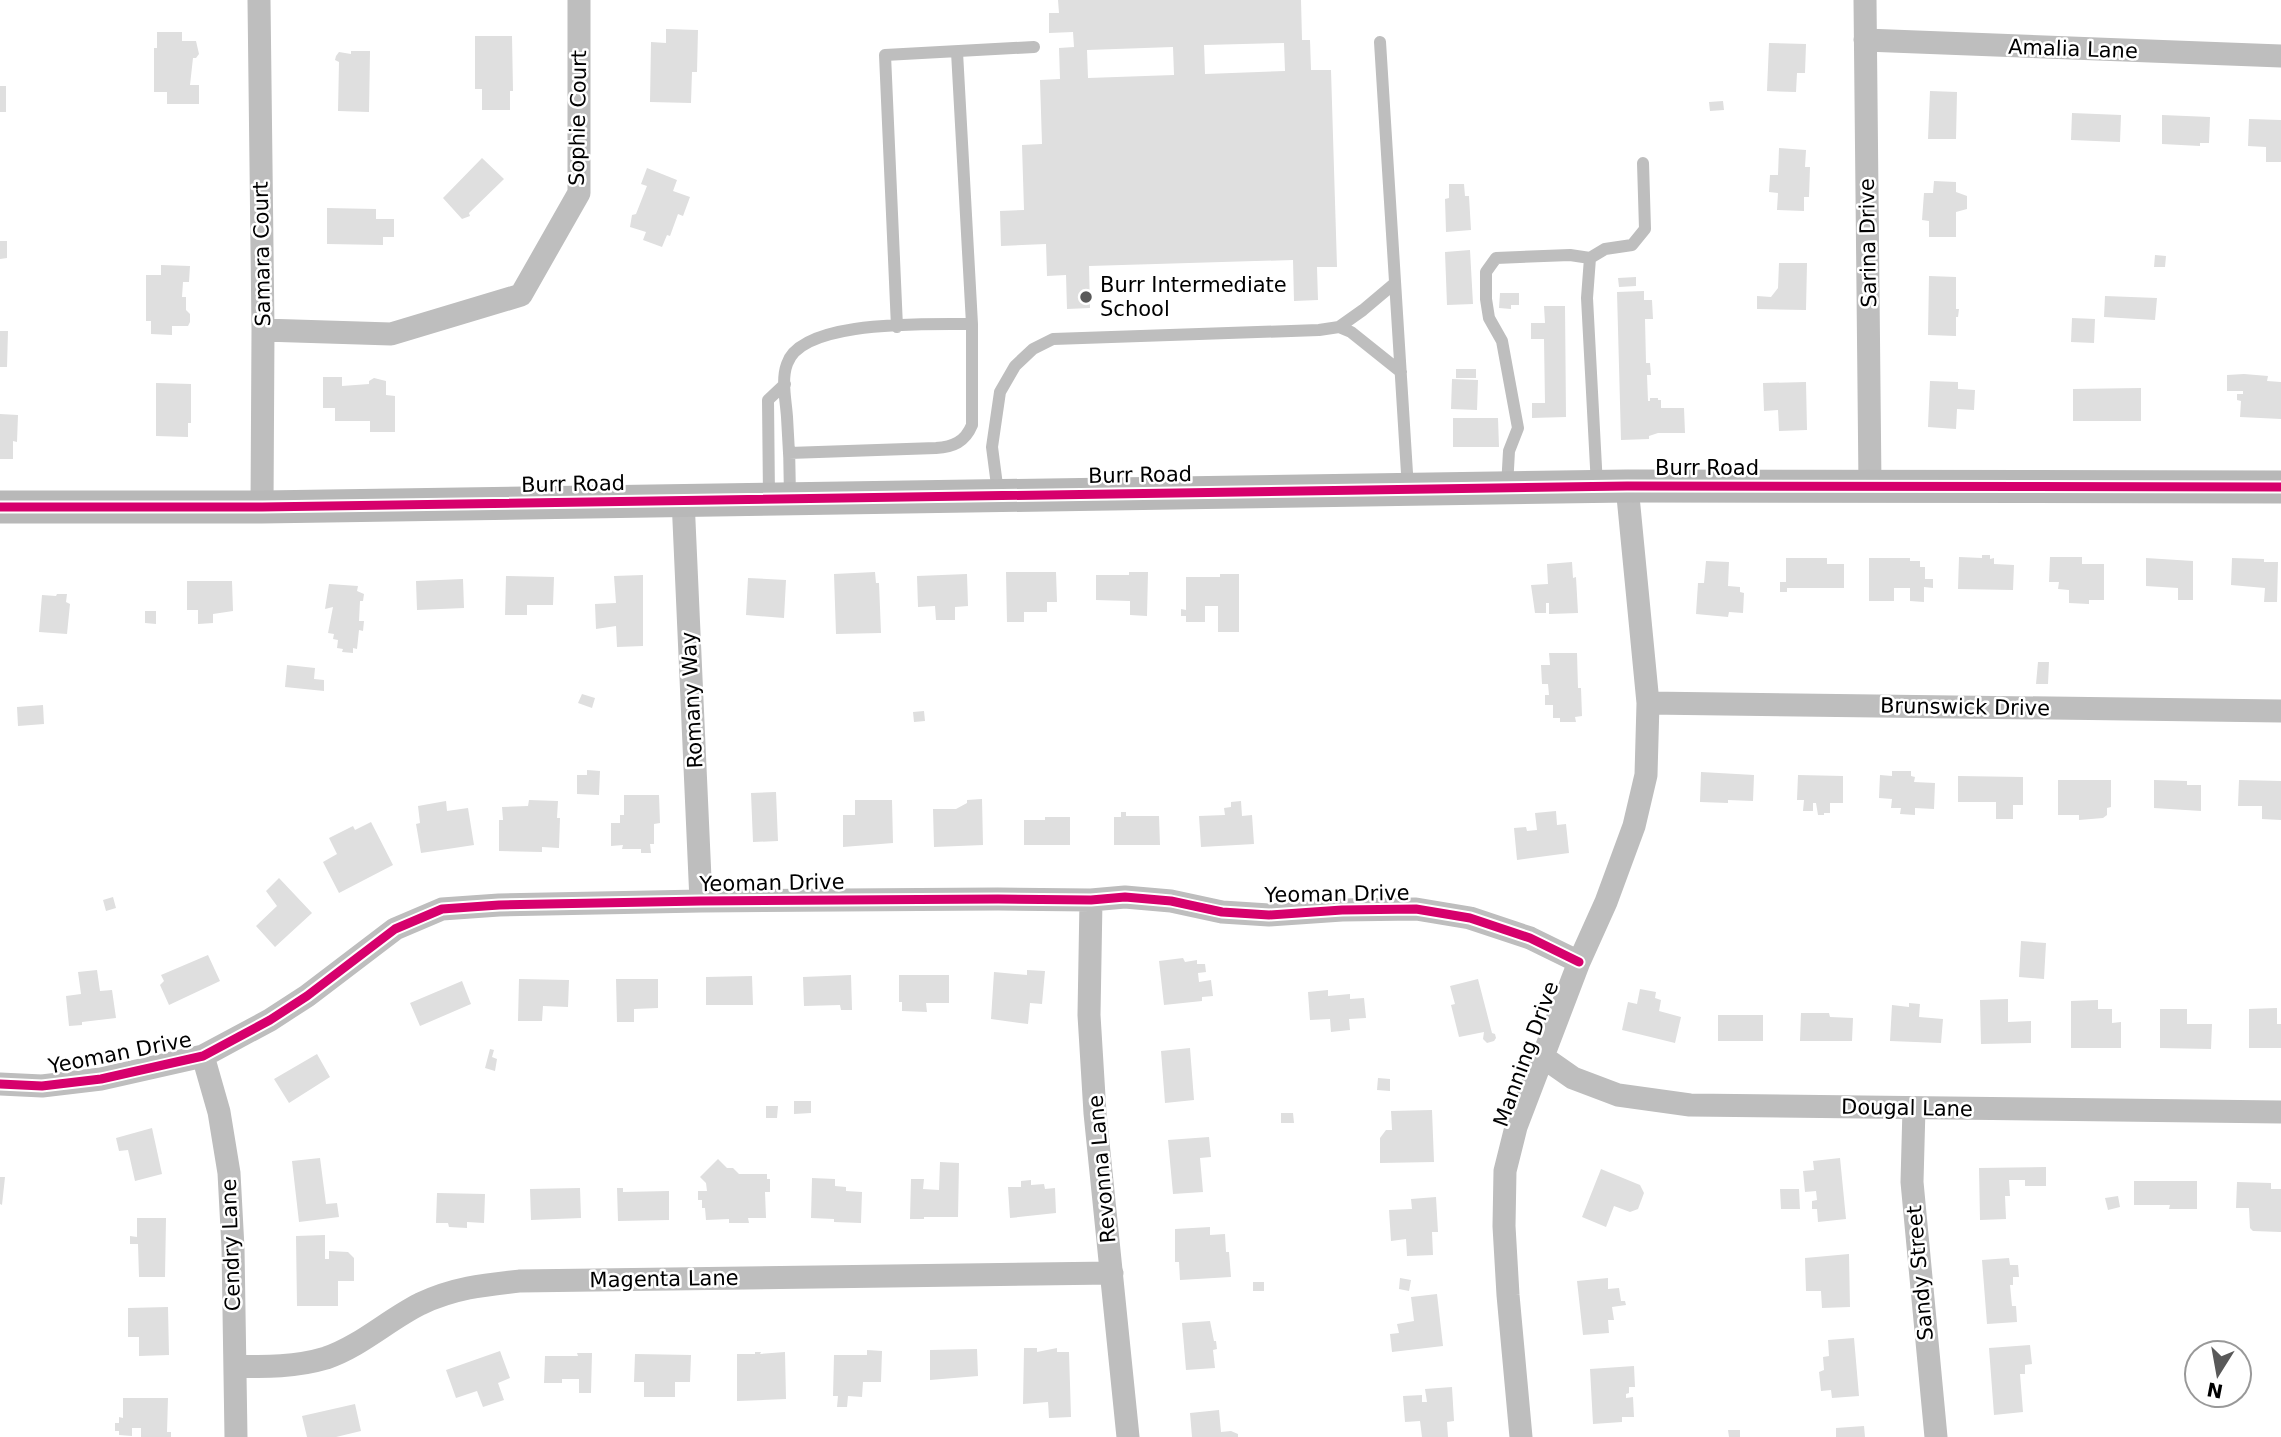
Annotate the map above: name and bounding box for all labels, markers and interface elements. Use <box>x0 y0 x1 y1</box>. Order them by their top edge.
street label: Amalia Lane <box>2008 35 2138 63</box>
street label: Sophie Court <box>565 50 591 186</box>
street label: Sarina Drive <box>1855 178 1881 308</box>
street label: Samara Court <box>249 181 275 327</box>
place label: Burr Intermediate School <box>1100 273 1287 321</box>
marker: Burr Intermediate School <box>1078 289 1094 305</box>
street label: Burr Road <box>1655 456 1759 480</box>
street label: Burr Road <box>1088 462 1192 488</box>
street label: Burr Road <box>521 471 625 497</box>
street label: Romany Way <box>676 631 708 769</box>
street label: Brunswick Drive <box>1880 694 2050 720</box>
street label: Yeoman Drive <box>698 870 845 896</box>
street label: Yeoman Drive <box>1263 881 1410 907</box>
street label: Manning Drive <box>1489 978 1563 1130</box>
street label: Yeoman Drive <box>46 1027 194 1079</box>
street label: Revonna Lane <box>1084 1094 1120 1244</box>
street label: Dougal Lane <box>1841 1095 1973 1121</box>
street label: Cendry Lane <box>217 1178 245 1312</box>
street label: Sandy Street <box>1902 1204 1938 1342</box>
street label: Magenta Lane <box>589 1266 739 1292</box>
north arrow <box>2183 1339 2253 1409</box>
text: N <box>2205 1378 2225 1403</box>

